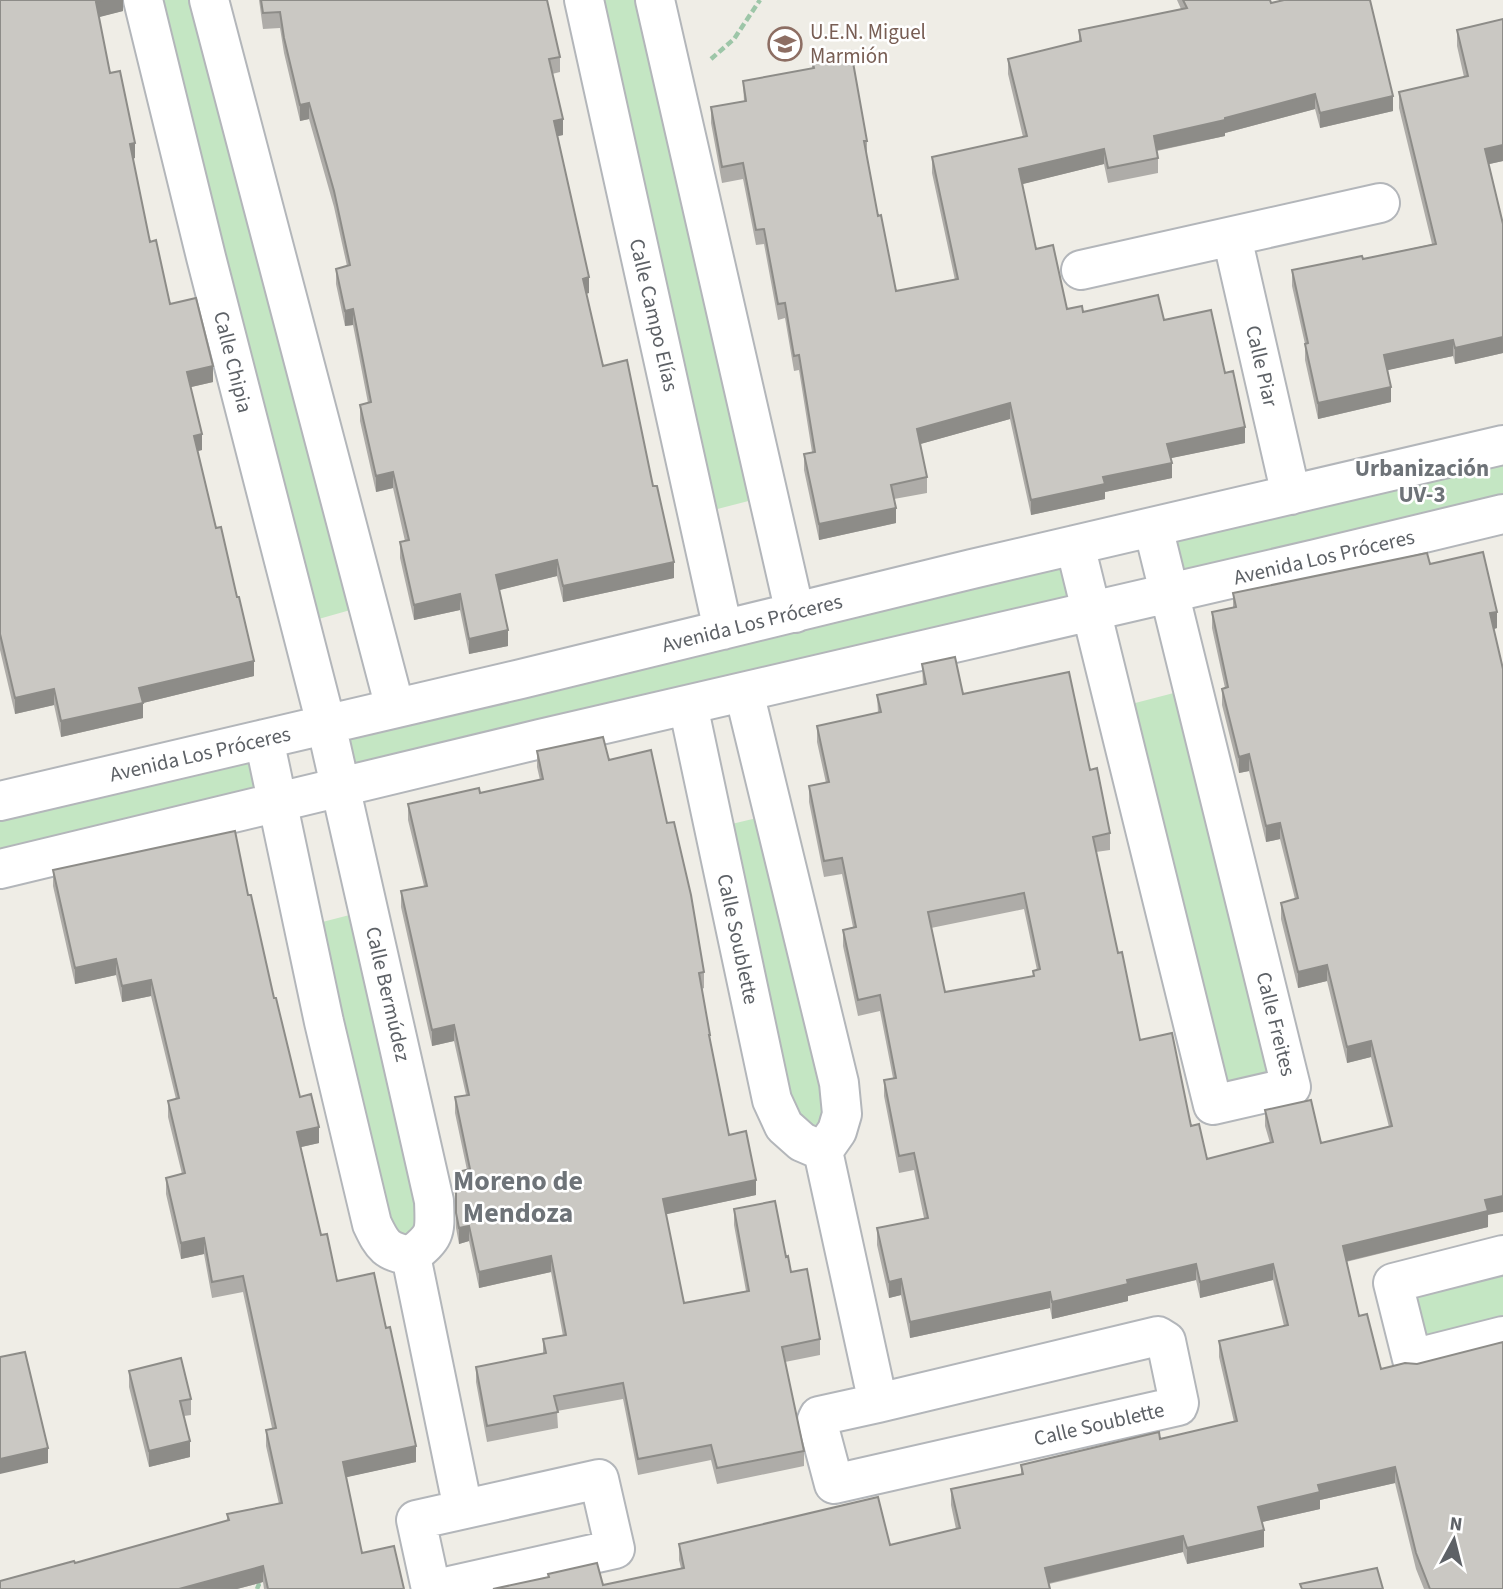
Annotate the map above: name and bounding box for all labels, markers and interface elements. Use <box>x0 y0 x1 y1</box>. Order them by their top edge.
place label: U.E.N. Miguel Marmión <box>810 17 926 71</box>
school or university icon: U.E.N. Miguel Marmión <box>766 25 804 63</box>
street label: Calle Campo Elías <box>622 236 686 395</box>
street label: Calle Chipia <box>206 308 260 416</box>
street label: Calle Piar <box>1238 322 1286 410</box>
district label: Urbanización UV-3 <box>1355 452 1489 511</box>
street label: Avenida Los Próceres <box>1231 522 1418 592</box>
street label: Avenida Los Próceres <box>659 586 846 660</box>
street label: Avenida Los Próceres <box>107 719 294 789</box>
street label: Calle Soublette <box>710 871 766 1007</box>
street label: Calle Bermúdez <box>358 923 418 1065</box>
street label: Calle Freites <box>1249 969 1303 1080</box>
district label: Moreno de Mendoza <box>453 1161 583 1233</box>
street label: Calle Soublette <box>1031 1394 1167 1454</box>
north arrow <box>1419 1505 1489 1575</box>
text: N <box>1448 1510 1464 1539</box>

